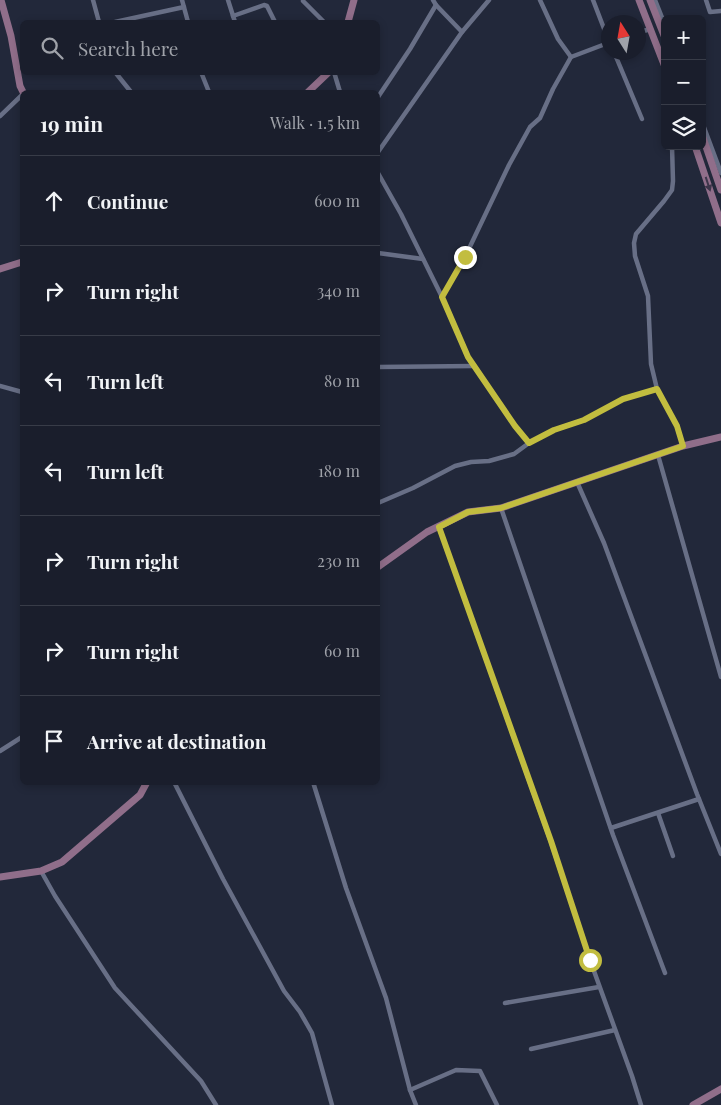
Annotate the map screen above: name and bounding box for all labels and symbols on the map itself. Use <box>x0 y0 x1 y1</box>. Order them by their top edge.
north arrow <box>601 15 646 60</box>
one-way arrow <box>705 177 713 192</box>
route end <box>454 246 477 269</box>
route start <box>579 949 602 972</box>

